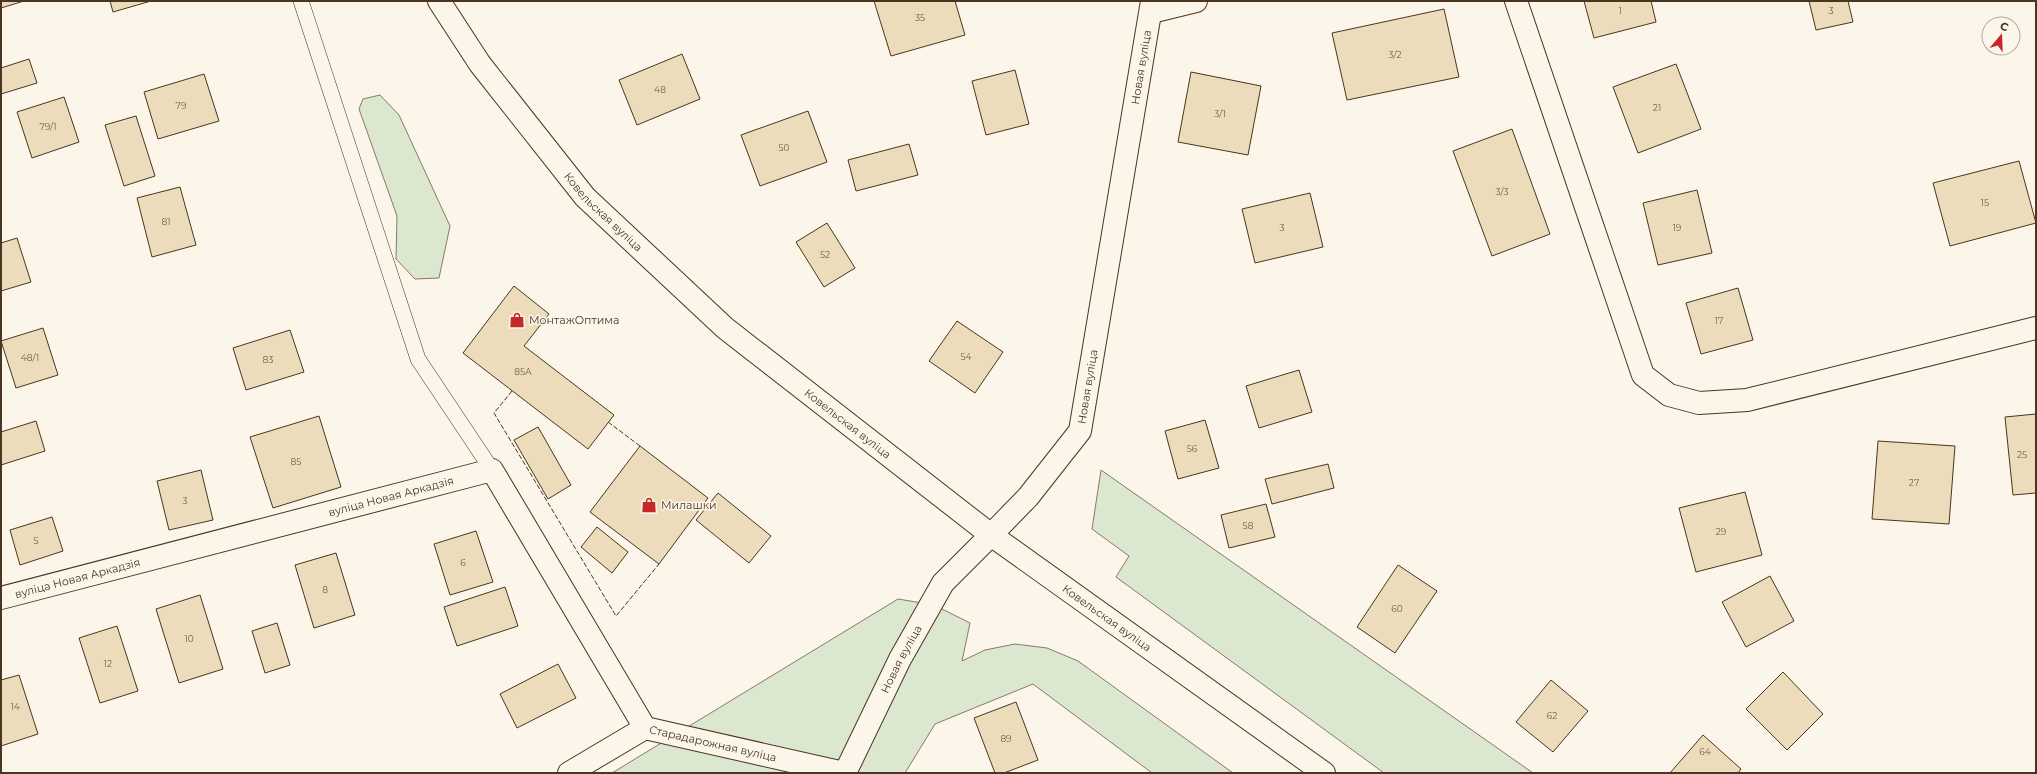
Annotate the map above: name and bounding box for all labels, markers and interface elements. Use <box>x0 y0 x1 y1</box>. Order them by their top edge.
house number: 1 <box>1618 5 1622 16</box>
house number: 3 <box>1828 5 1834 16</box>
house number: 35 <box>915 12 925 23</box>
north arrow <box>1981 16 2021 56</box>
text: С <box>1998 19 2010 34</box>
street label: Новая вуліца <box>1128 29 1154 105</box>
house number: 3/2 <box>1388 49 1402 60</box>
house number: 48 <box>654 84 666 95</box>
house number: 79 <box>176 100 187 111</box>
house number: 21 <box>1653 102 1661 113</box>
house number: 3/1 <box>1214 108 1226 119</box>
house number: 79/1 <box>39 121 57 132</box>
house number: 50 <box>778 142 790 153</box>
street label: Ковельская вуліца <box>561 169 646 254</box>
house number: 3/3 <box>1495 186 1509 197</box>
house number: 15 <box>1981 197 1989 208</box>
house number: 81 <box>162 216 171 227</box>
house number: 3 <box>1279 222 1285 233</box>
house number: 19 <box>1673 222 1682 233</box>
house number: 52 <box>820 249 830 260</box>
shop icon: МонтажОптима <box>508 311 526 329</box>
place label: МонтажОптима <box>529 313 619 327</box>
house number: 17 <box>1715 315 1723 326</box>
street label: Новая вуліца <box>1074 348 1101 425</box>
house number: 54 <box>960 351 972 362</box>
house number: 48/1 <box>21 352 39 363</box>
house number: 83 <box>263 354 273 365</box>
house number: 85А <box>514 366 532 377</box>
street label: Ковельская вуліца <box>802 386 894 462</box>
house number: 56 <box>1187 443 1198 454</box>
house number: 25 <box>2017 449 2027 460</box>
house number: 85 <box>291 456 301 467</box>
street label: вуліца Новая Аркадзія <box>327 473 455 519</box>
house number: 27 <box>1909 477 1919 488</box>
house number: 3 <box>182 495 188 506</box>
shop icon: Милашки <box>640 496 658 514</box>
place label: Милашки <box>661 498 717 512</box>
house number: 58 <box>1243 520 1254 531</box>
house number: 29 <box>1716 526 1727 537</box>
house number: 5 <box>33 535 39 546</box>
street label: вуліца Новая Аркадзія <box>13 555 142 601</box>
house number: 6 <box>460 557 466 568</box>
street label: Ковельская вуліца <box>1060 581 1154 654</box>
house number: 8 <box>322 584 328 595</box>
house number: 60 <box>1391 603 1403 614</box>
street label: Новая вуліца <box>878 622 925 696</box>
house number: 10 <box>184 633 194 644</box>
house number: 12 <box>104 658 112 669</box>
house number: 14 <box>10 701 20 712</box>
house number: 62 <box>1547 710 1557 721</box>
street label: Старадарожная вуліца <box>648 722 778 765</box>
house number: 89 <box>1000 733 1012 744</box>
house number: 64 <box>1699 746 1711 757</box>

